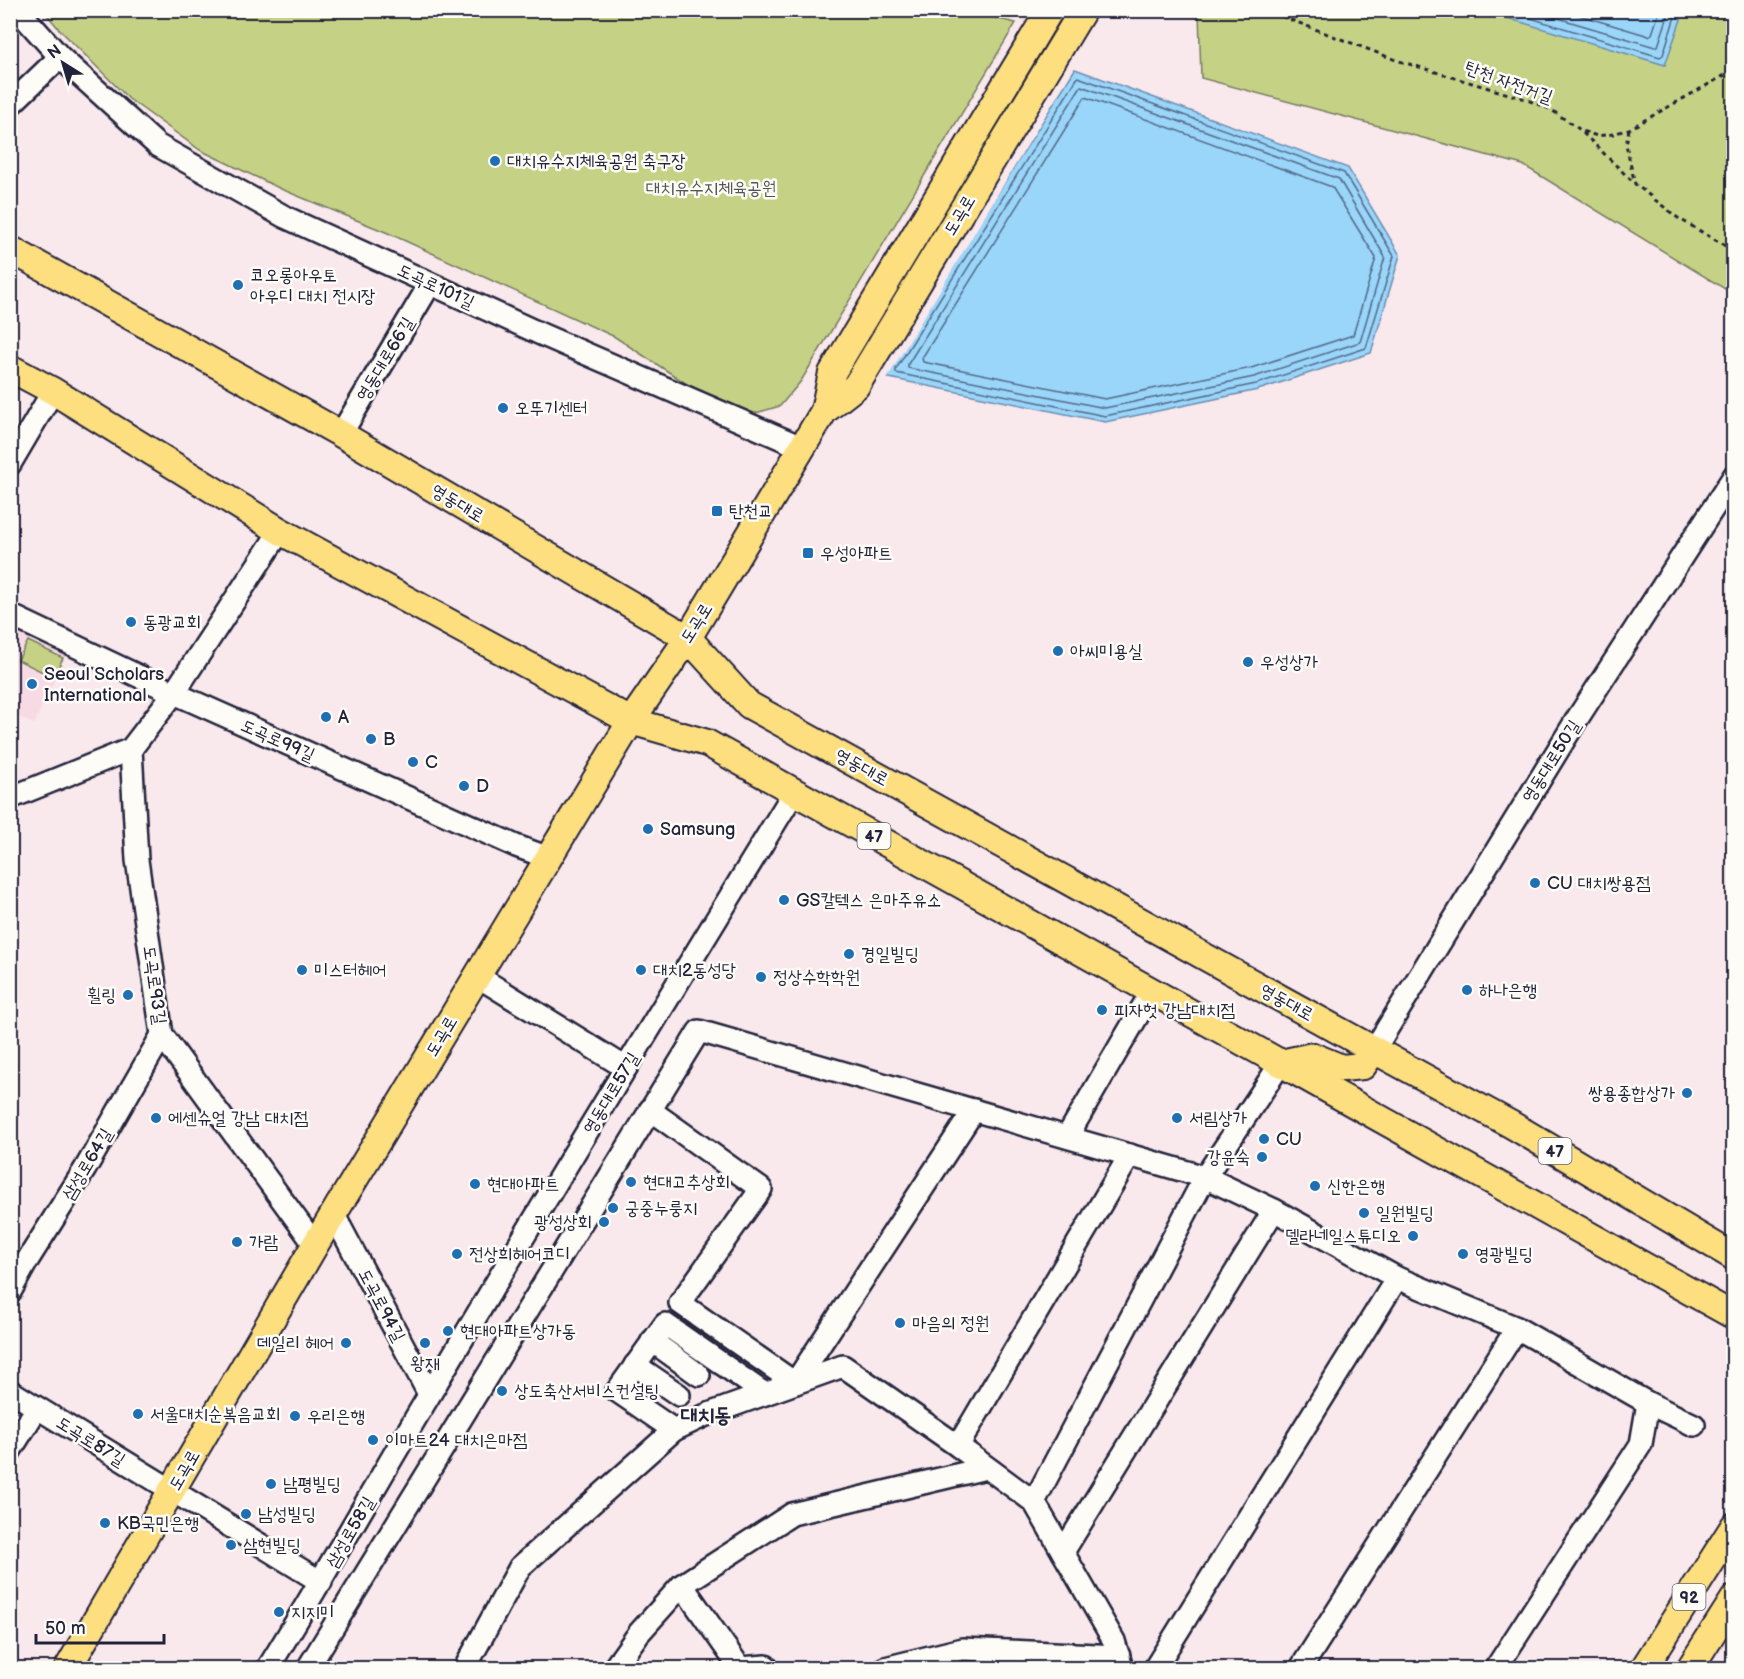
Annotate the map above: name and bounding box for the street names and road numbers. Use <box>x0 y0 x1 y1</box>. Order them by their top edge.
street label: 탄천 자전거길 <box>1462 57 1556 108</box>
street label: 도곡로 <box>939 191 980 239</box>
street label: 도곡로101길 <box>394 260 478 314</box>
street label: 영동대로66길 <box>352 313 419 405</box>
street label: 영동대로 <box>428 480 488 527</box>
street label: 도곡로 <box>676 599 717 647</box>
street label: 도곡로99길 <box>238 715 319 766</box>
street label: 영동대로50길 <box>1518 716 1585 806</box>
street label: 영동대로 <box>831 744 892 791</box>
road number: 47 <box>858 823 890 849</box>
street label: 도곡로93길 <box>139 944 170 1026</box>
street label: 영동대로 <box>1256 979 1317 1026</box>
street label: 도곡로 <box>421 1012 462 1060</box>
street label: 영동대로57길 <box>579 1048 644 1138</box>
street label: 삼성로64길 <box>58 1124 117 1204</box>
road number: 47 <box>1538 1138 1572 1164</box>
street label: 도곡로94길 <box>354 1265 410 1346</box>
street label: 도곡로87길 <box>52 1412 129 1471</box>
street label: 도곡로 <box>164 1446 204 1494</box>
street label: 삼성로58길 <box>322 1492 379 1572</box>
road number: 92 <box>1672 1584 1706 1610</box>

